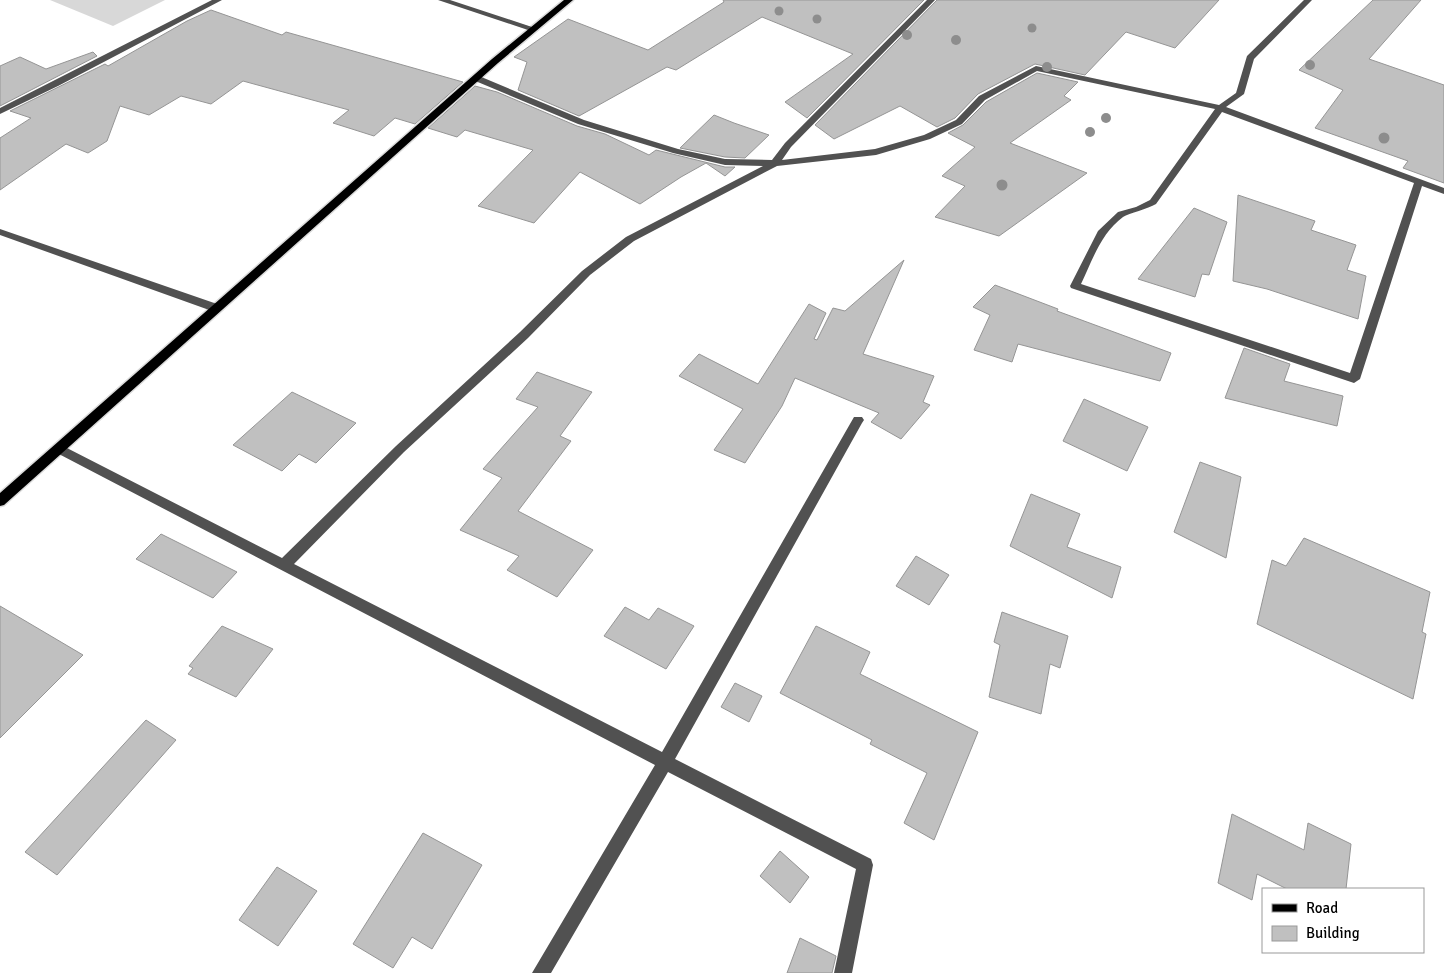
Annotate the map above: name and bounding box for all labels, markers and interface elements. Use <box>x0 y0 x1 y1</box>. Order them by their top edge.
legend <box>1262 888 1424 953</box>
text: Road <box>1306 899 1338 917</box>
text: Building <box>1306 924 1360 942</box>

